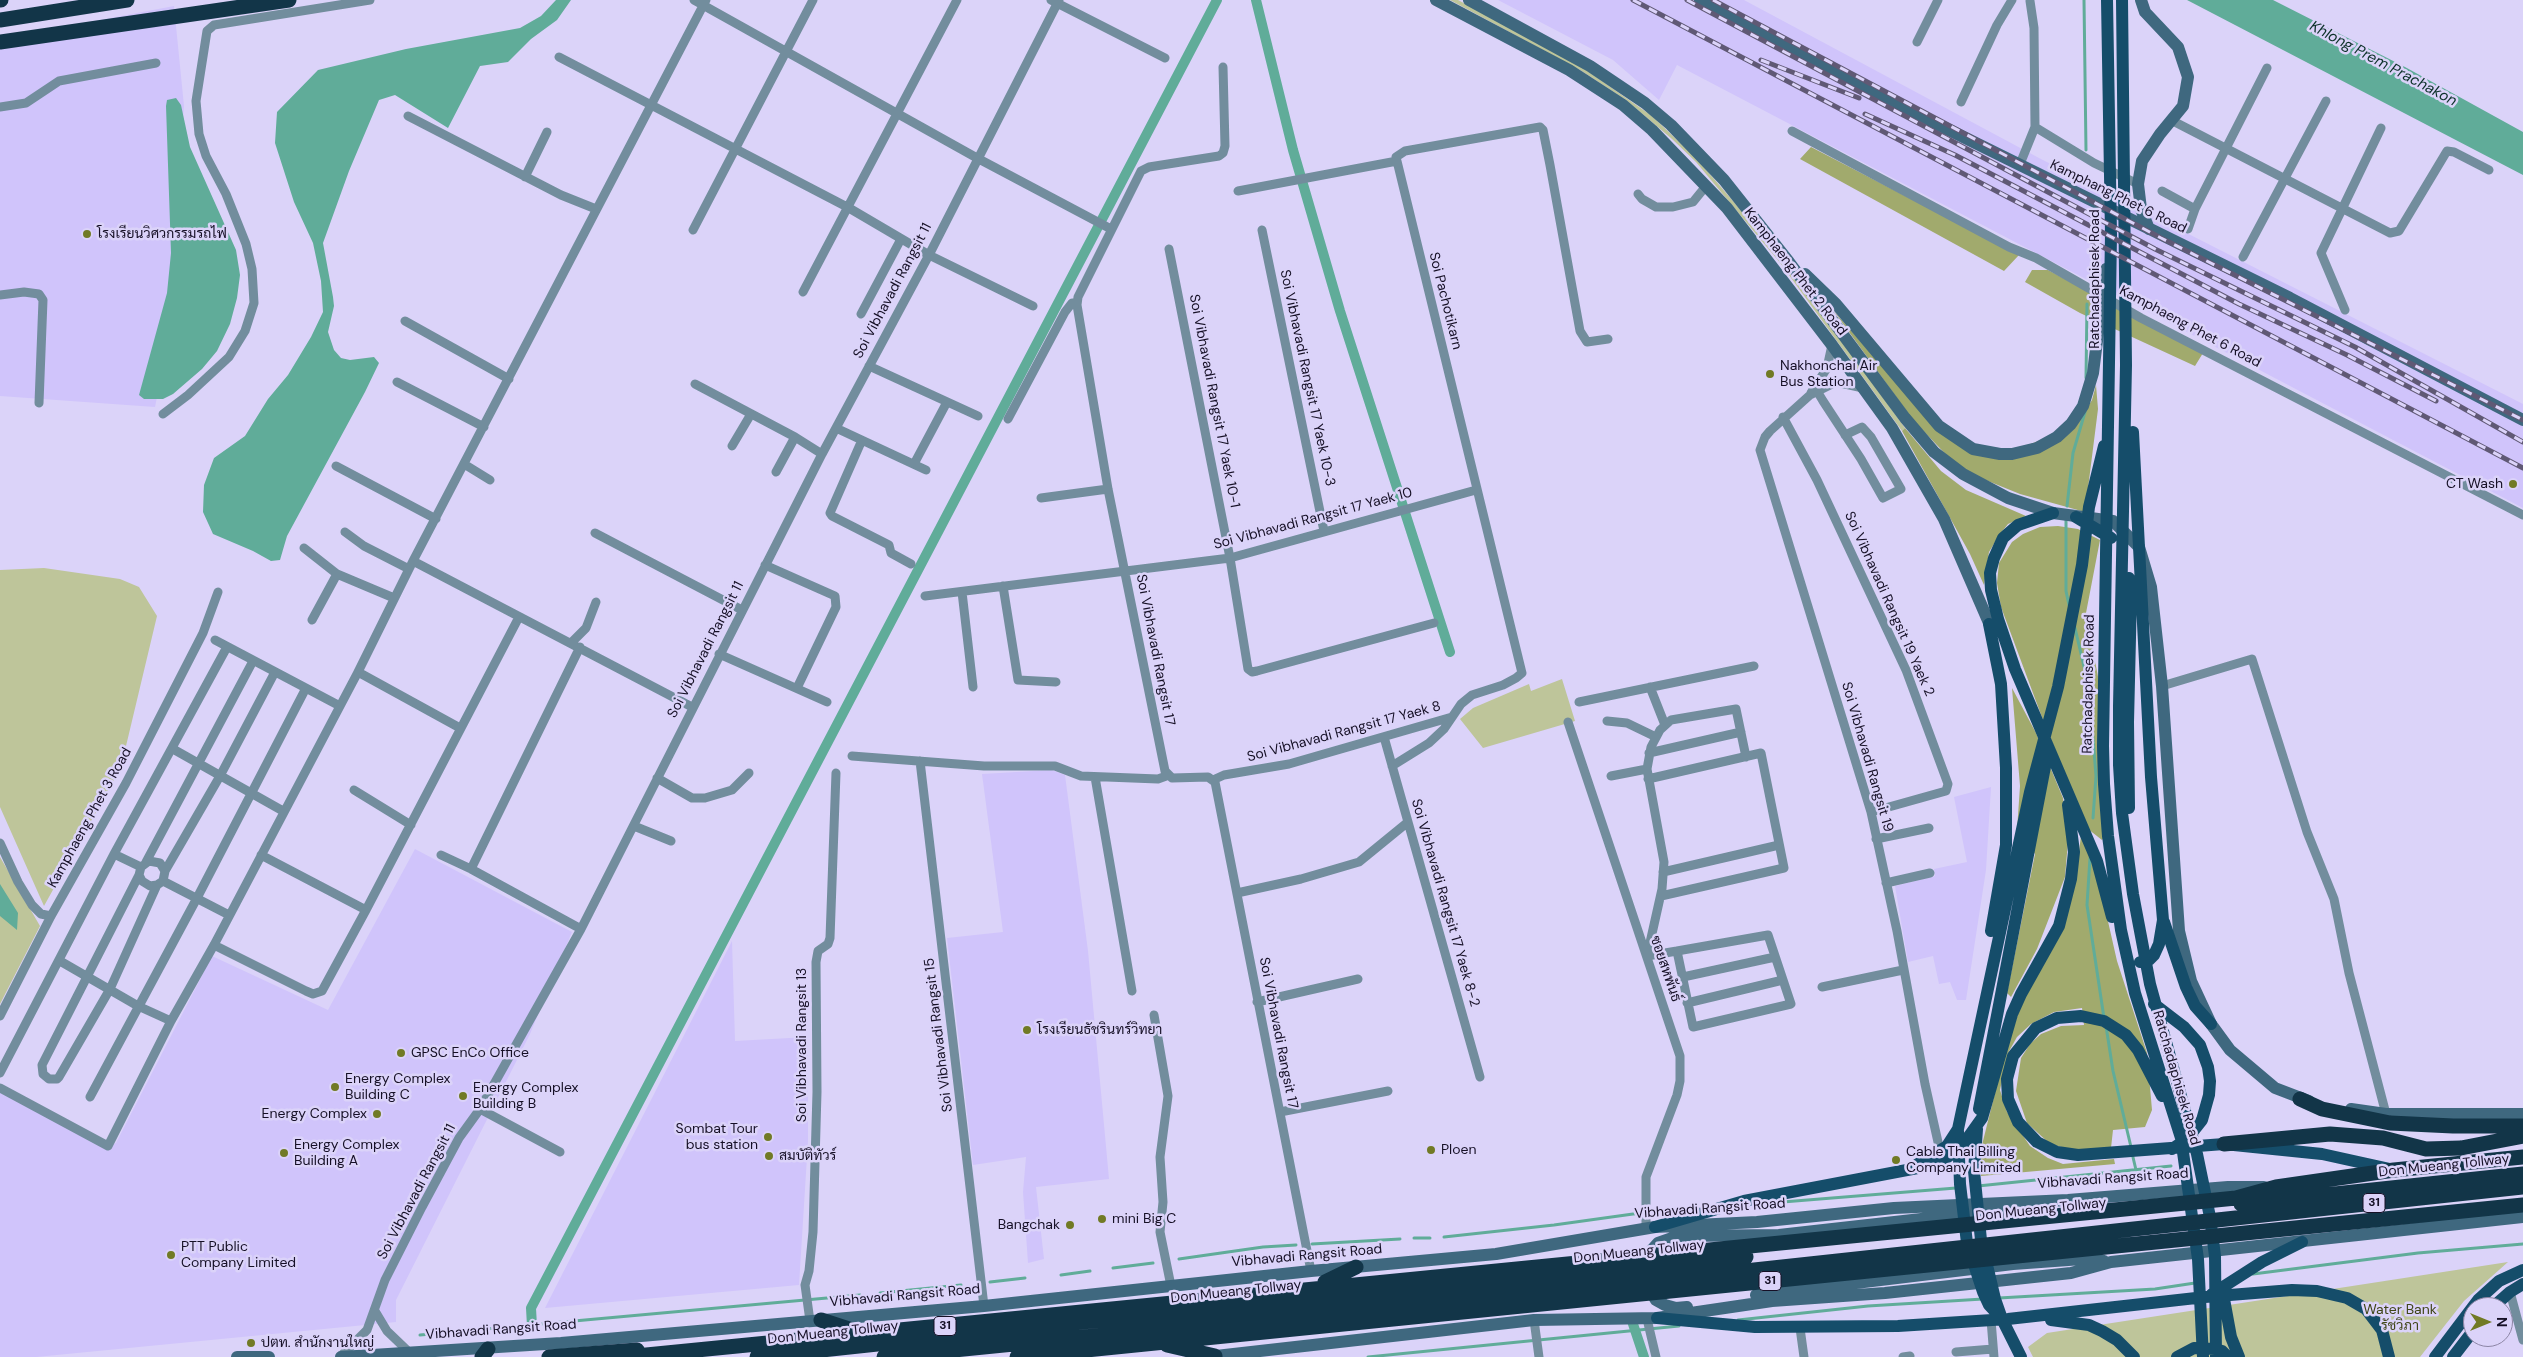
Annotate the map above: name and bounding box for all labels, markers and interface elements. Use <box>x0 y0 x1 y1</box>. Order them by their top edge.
water label: Khlong Prem Prachakon <box>2306 18 2460 110</box>
street label: Kamphang Phet 6 Road <box>2047 157 2189 237</box>
street label: Kamphaeng Phet 2 Road <box>1740 205 1850 339</box>
street label: Ratchadaphisek Road <box>2087 209 2103 349</box>
street label: Soi Vibhavadi Rangsit 11 <box>850 220 936 362</box>
place label: โรงเรียนวิศวกรรมรถไฟ <box>97 226 227 242</box>
marker: โรงเรียนวิศวกรรมรถไฟ <box>81 228 93 240</box>
street label: Soi Pachotikarn <box>1425 251 1465 351</box>
street label: Soi Vibhavadi Rangsit 17 Yaek 10-3 <box>1276 268 1338 488</box>
street label: Kamphaeng Phet 6 Road <box>2116 282 2264 372</box>
street label: Soi Vibhavadi Rangsit 17 Yaek 10-1 <box>1185 293 1243 509</box>
place label: Nakhonchai Air Bus Station <box>1780 358 1877 391</box>
marker: Nakhonchai Air Bus Station <box>1764 368 1776 380</box>
place label: CT Wash <box>2446 476 2503 492</box>
marker: CT Wash <box>2507 478 2519 490</box>
street label: Soi Vibhavadi Rangsit 17 Yaek 10 <box>1212 484 1414 554</box>
street label: Soi Vibhavadi Rangsit 19 Yaek 2 <box>1841 509 1937 699</box>
street label: Soi Vibhavadi Rangsit 17 <box>1132 573 1178 727</box>
street label: Soi Vibhavadi Rangsit 11 <box>664 579 748 721</box>
street label: Ratchadaphisek Road <box>2079 614 2099 754</box>
street label: Soi Vibhavadi Rangsit 19 <box>1838 680 1896 834</box>
street label: Soi Vibhavadi Rangsit 17 Yaek 8 <box>1245 698 1443 766</box>
street label: Kamphaeng Phet 3 Road <box>44 745 136 891</box>
street label: Soi Vibhavadi Rangsit 17 Yaek 8-2 <box>1407 797 1483 1009</box>
street label: ซอยสหพันธ์ <box>1646 934 1684 1004</box>
street label: Soi Vibhavadi Rangsit 17 <box>1255 956 1301 1110</box>
street label: Soi Vibhavadi Rangsit 15 <box>921 957 957 1113</box>
street label: Soi Vibhavadi Rangsit 13 <box>794 968 810 1122</box>
street label: Ratchadaphisek Road <box>2149 1009 2203 1147</box>
place label: โรงเรียนธัชรินทร์วิทยา <box>1037 1022 1162 1038</box>
marker: โรงเรียนธัชรินทร์วิทยา <box>1021 1024 1033 1036</box>
place label: GPSC EnCo Office <box>411 1045 529 1061</box>
marker: GPSC EnCo Office <box>395 1047 407 1059</box>
place label: Energy Complex Building C <box>345 1071 451 1104</box>
place label: Energy Complex Building B <box>473 1080 579 1112</box>
marker: Energy Complex Building C <box>329 1081 341 1093</box>
marker: Energy Complex Building B <box>457 1090 469 1102</box>
place label: Energy Complex <box>261 1106 367 1122</box>
marker: Energy Complex <box>371 1108 383 1120</box>
street label: Soi Vibhavadi Rangsit 11 <box>374 1121 460 1263</box>
place label: Sombat Tour bus station <box>676 1121 758 1154</box>
marker: Sombat Tour bus station <box>762 1131 774 1143</box>
place label: Energy Complex Building A <box>294 1137 400 1170</box>
place label: Ploen <box>1441 1142 1477 1158</box>
marker: Ploen <box>1425 1144 1437 1156</box>
place label: Cable Thai Billing Company Limited <box>1906 1144 2021 1176</box>
marker: Energy Complex Building A <box>278 1147 290 1159</box>
place label: สมบัติทัวร์ <box>779 1148 836 1164</box>
marker: สมบัติทัวร์ <box>763 1150 775 1162</box>
street label: Don Mueang Tollway <box>2378 1151 2510 1181</box>
marker: Cable Thai Billing Company Limited <box>1890 1154 1902 1166</box>
street label: Vibhavadi Rangsit Road <box>2037 1165 2189 1193</box>
road number: 31 <box>2363 1194 2385 1212</box>
street label: Vibhavadi Rangsit Road <box>1634 1195 1786 1223</box>
street label: Don Mueang Tollway <box>1975 1195 2107 1225</box>
place label: mini Big C <box>1112 1211 1176 1227</box>
marker: mini Big C <box>1096 1213 1108 1225</box>
place label: Bangchak <box>998 1217 1060 1233</box>
marker: Bangchak <box>1064 1219 1076 1231</box>
street label: Don Mueang Tollway <box>1573 1237 1705 1267</box>
place label: PTT Public Company Limited <box>181 1239 296 1272</box>
street label: Vibhavadi Rangsit Road <box>1231 1241 1383 1271</box>
marker: PTT Public Company Limited <box>165 1249 177 1261</box>
road number: 31 <box>1759 1272 1781 1290</box>
street label: Don Mueang Tollway <box>1170 1277 1302 1307</box>
street label: Vibhavadi Rangsit Road <box>829 1281 981 1311</box>
north arrow <box>2463 1297 2513 1347</box>
park label: Water Bank รัชวิภา <box>2363 1302 2437 1334</box>
street label: Vibhavadi Rangsit Road <box>425 1316 577 1344</box>
road number: 31 <box>934 1316 956 1335</box>
text: N <box>2493 1317 2511 1327</box>
street label: Don Mueang Tollway <box>767 1318 899 1348</box>
place label: ปตท. สำนักงานใหญ่ <box>261 1335 374 1351</box>
marker: ปตท. สำนักงานใหญ่ <box>245 1337 257 1349</box>

